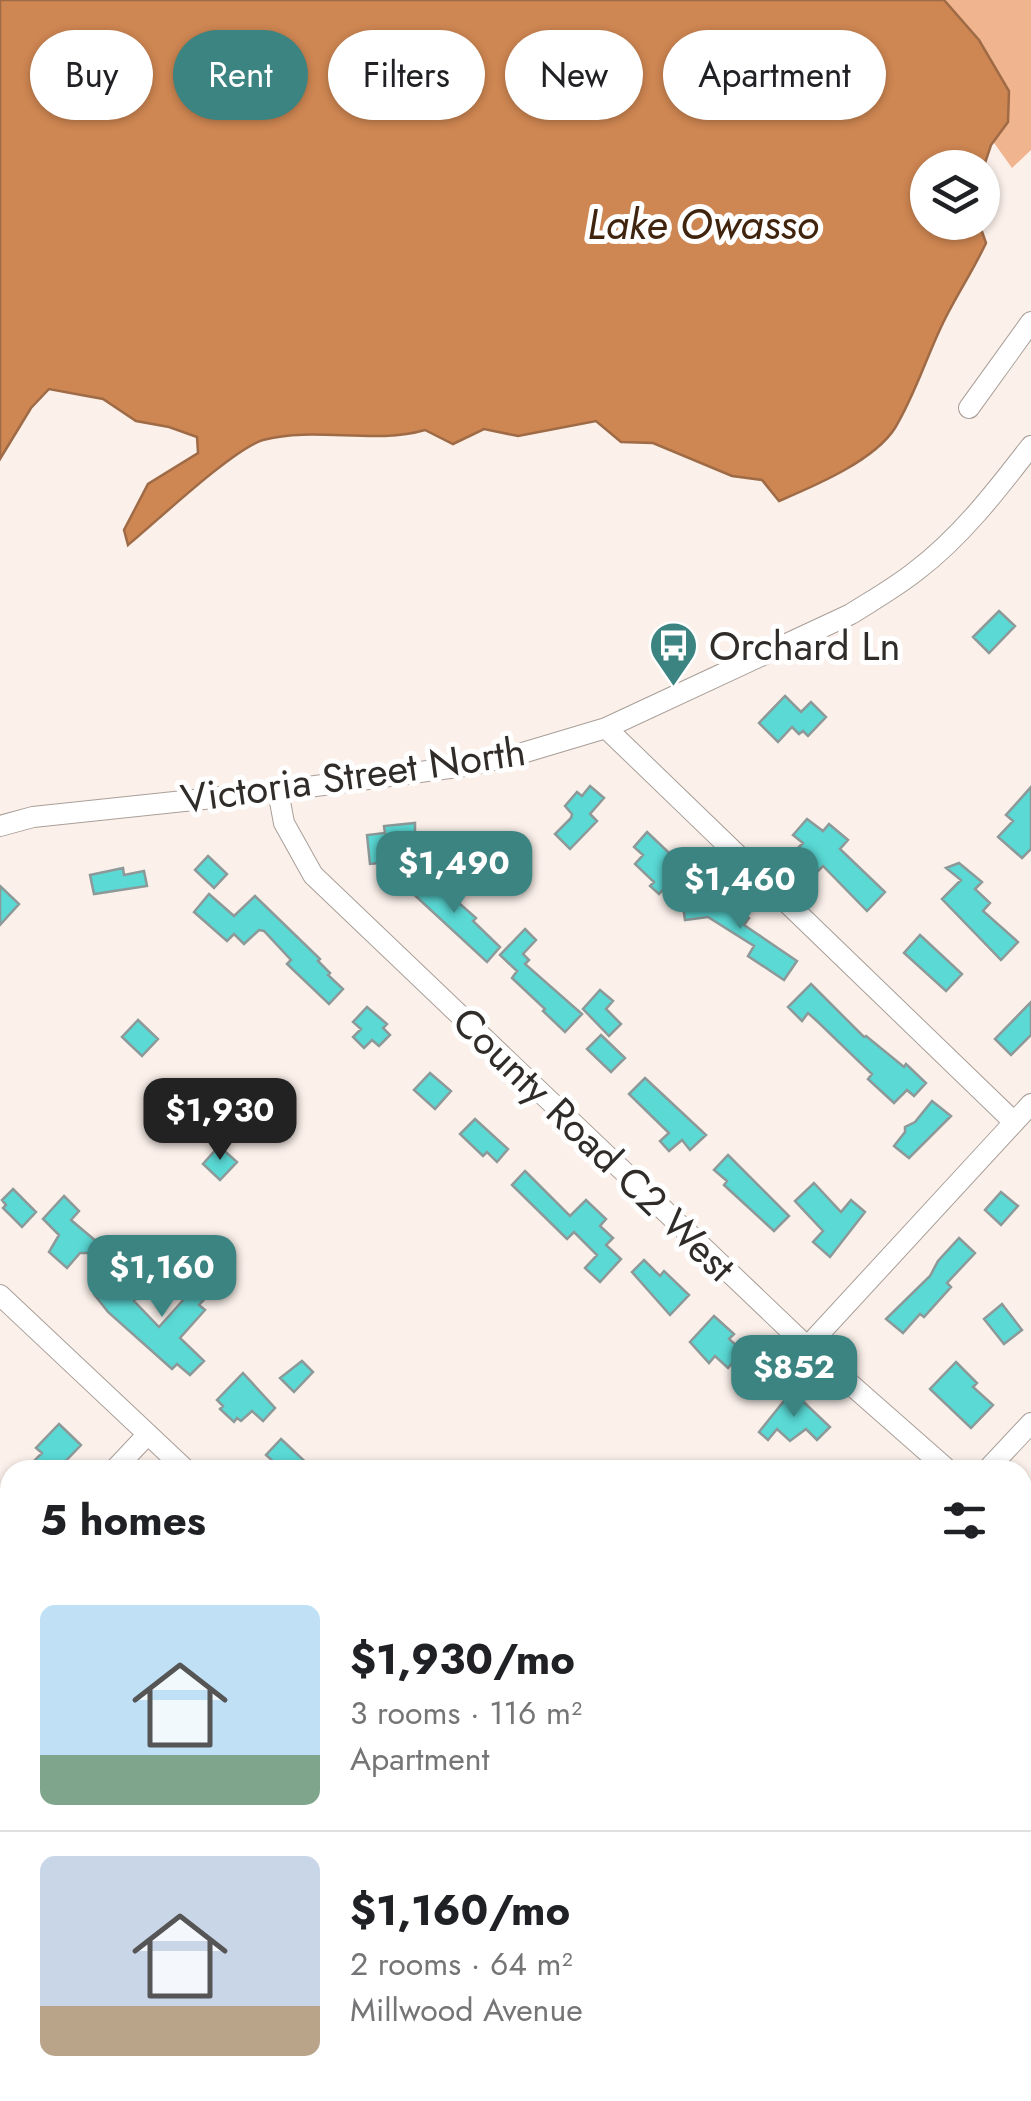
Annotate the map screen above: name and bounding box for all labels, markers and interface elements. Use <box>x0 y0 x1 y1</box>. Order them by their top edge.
chip: Buy <box>30 30 153 120</box>
chip: Rent <box>173 30 308 120</box>
chip: Filters <box>328 30 485 120</box>
chip: New <box>505 30 643 120</box>
chip: Apartment <box>663 30 886 120</box>
map controls <box>910 150 1000 240</box>
button: layers <box>910 150 1000 240</box>
water label: Lake Owasso <box>587 194 819 255</box>
place label: Orchard Ln <box>709 617 901 675</box>
bus stop icon: Orchard Ln <box>648 620 700 688</box>
street label: Victoria Street North <box>177 722 529 828</box>
pin: $1,490 <box>373 831 535 916</box>
text: $1,490 <box>398 840 510 886</box>
pin: $1,460 <box>659 847 821 932</box>
text: $1,460 <box>684 856 796 902</box>
street label: County Road C2 West <box>439 993 749 1295</box>
pin: $1,930 <box>139 1078 301 1163</box>
text: $1,930 <box>165 1087 275 1133</box>
pin: $1,160 <box>81 1235 243 1320</box>
text: $1,160 <box>109 1244 215 1290</box>
pin: $852 <box>735 1335 853 1420</box>
text: $852 <box>753 1344 835 1390</box>
text: 5 homes <box>40 1490 206 1551</box>
icon: filters <box>937 1493 992 1548</box>
text: $1,930/mo <box>350 1629 575 1690</box>
icon: home <box>120 1645 240 1765</box>
text: 3 rooms · 116 m² <box>350 1690 582 1736</box>
text: Apartment <box>350 1736 489 1782</box>
text: $1,160/mo <box>350 1880 570 1941</box>
icon: home <box>120 1896 240 2016</box>
text: 2 rooms · 64 m² <box>350 1941 573 1987</box>
text: Millwood Avenue <box>350 1987 583 2033</box>

